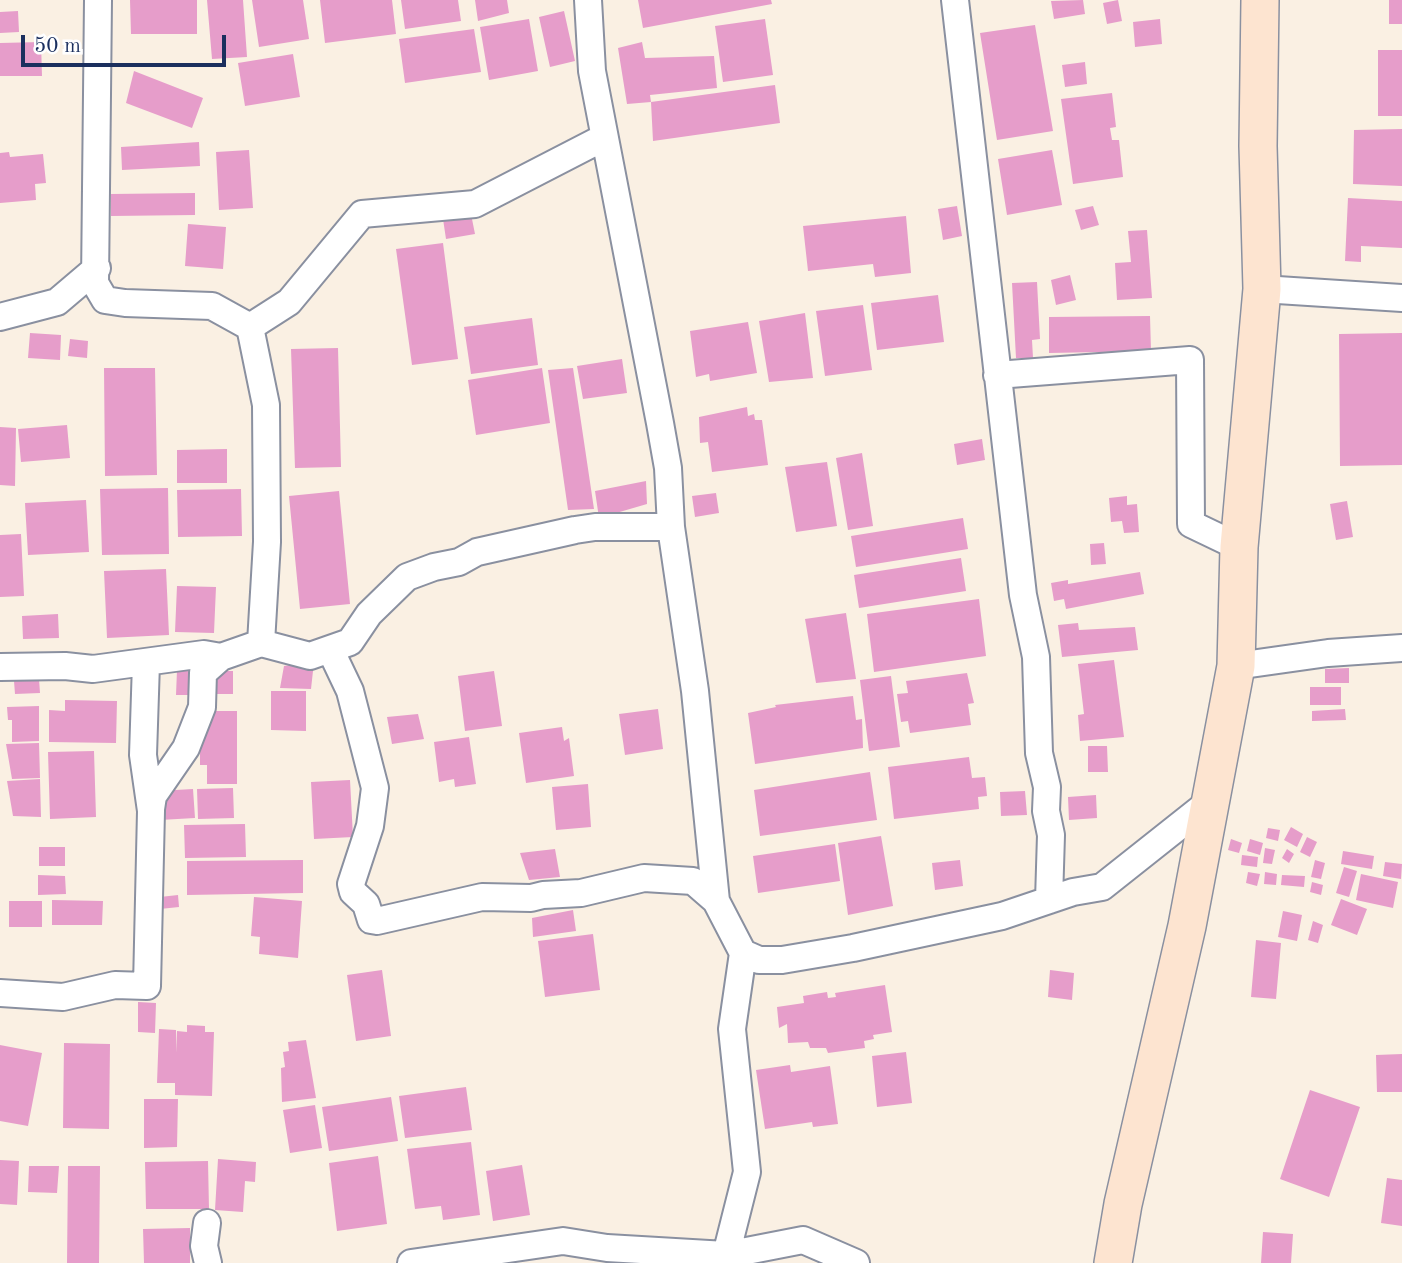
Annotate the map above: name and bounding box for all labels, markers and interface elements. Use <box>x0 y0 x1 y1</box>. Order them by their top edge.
scale bar <box>24 21 229 65</box>
text: 50 m <box>34 36 81 57</box>

